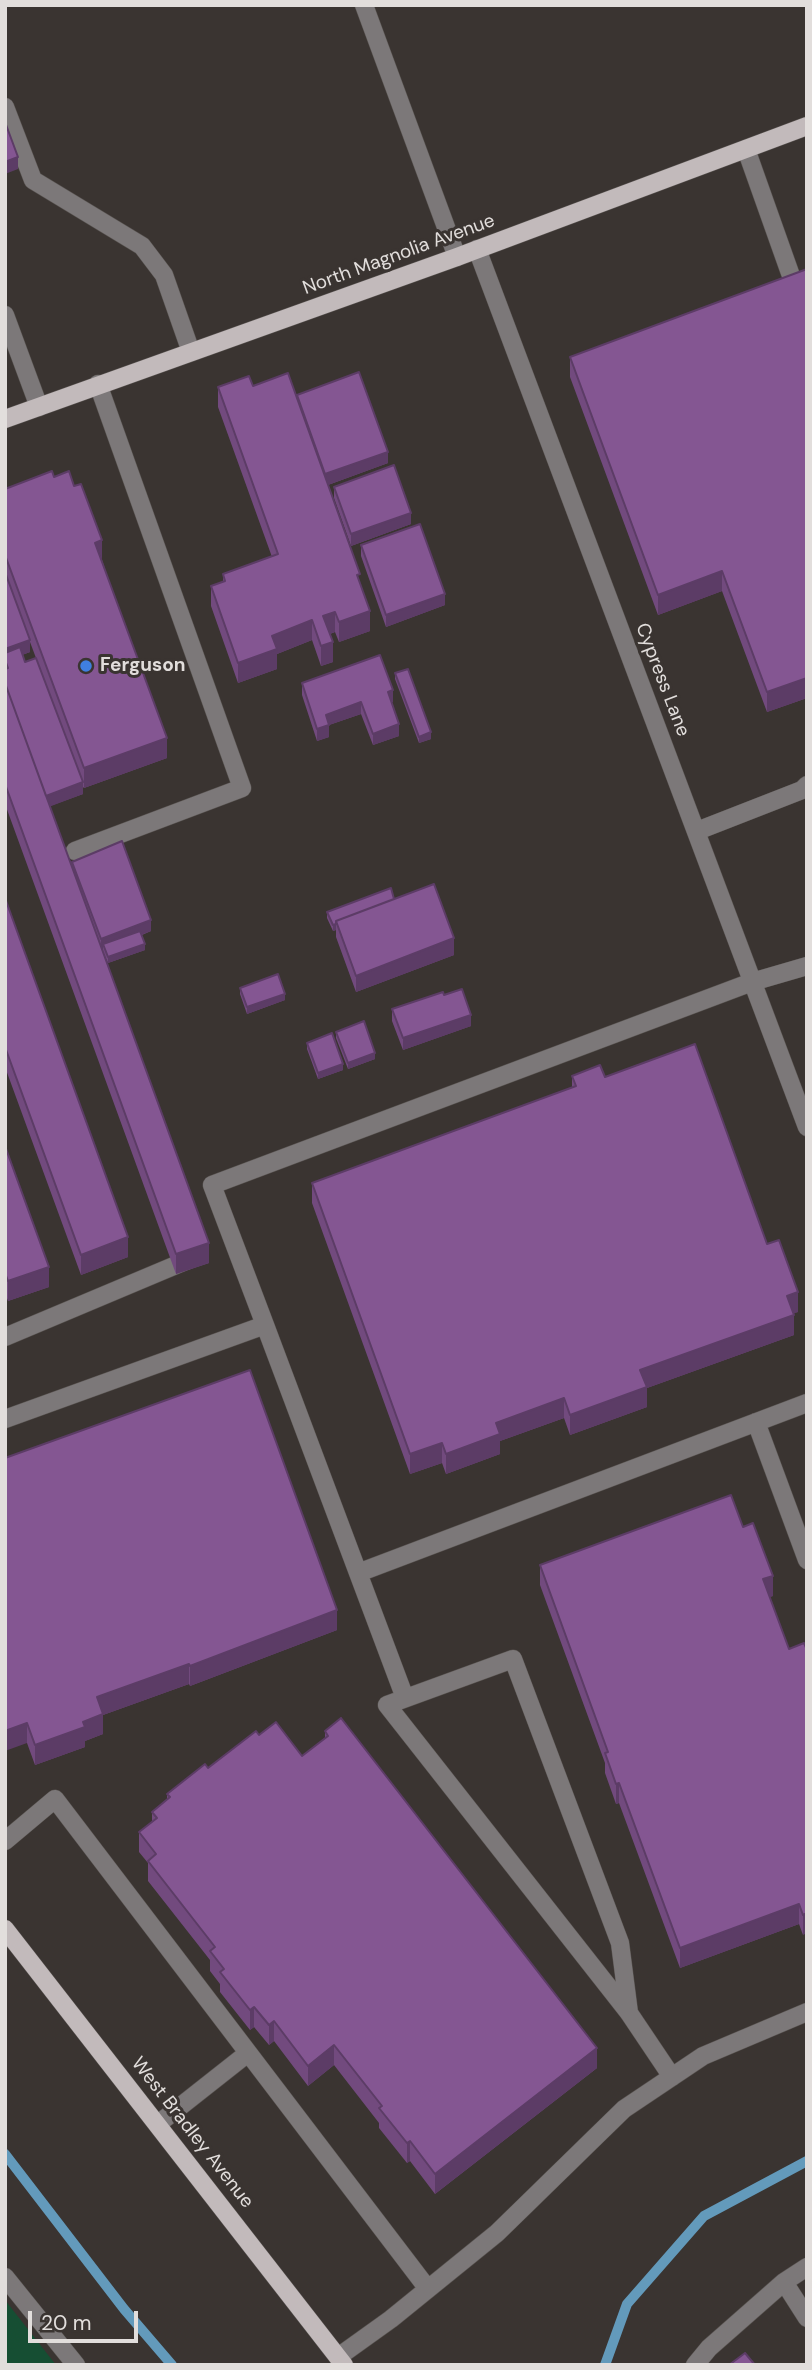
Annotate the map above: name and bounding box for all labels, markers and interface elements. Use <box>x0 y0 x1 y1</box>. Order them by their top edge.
street label: North Magnolia Avenue <box>300 210 498 300</box>
street label: Cypress Lane <box>630 620 694 740</box>
place label: Ferguson <box>100 655 185 677</box>
marker: Ferguson <box>78 658 94 674</box>
street label: West Bradley Avenue <box>126 2053 258 2213</box>
scale bar <box>32 2296 142 2340</box>
text: 20 m <box>41 2309 92 2337</box>

